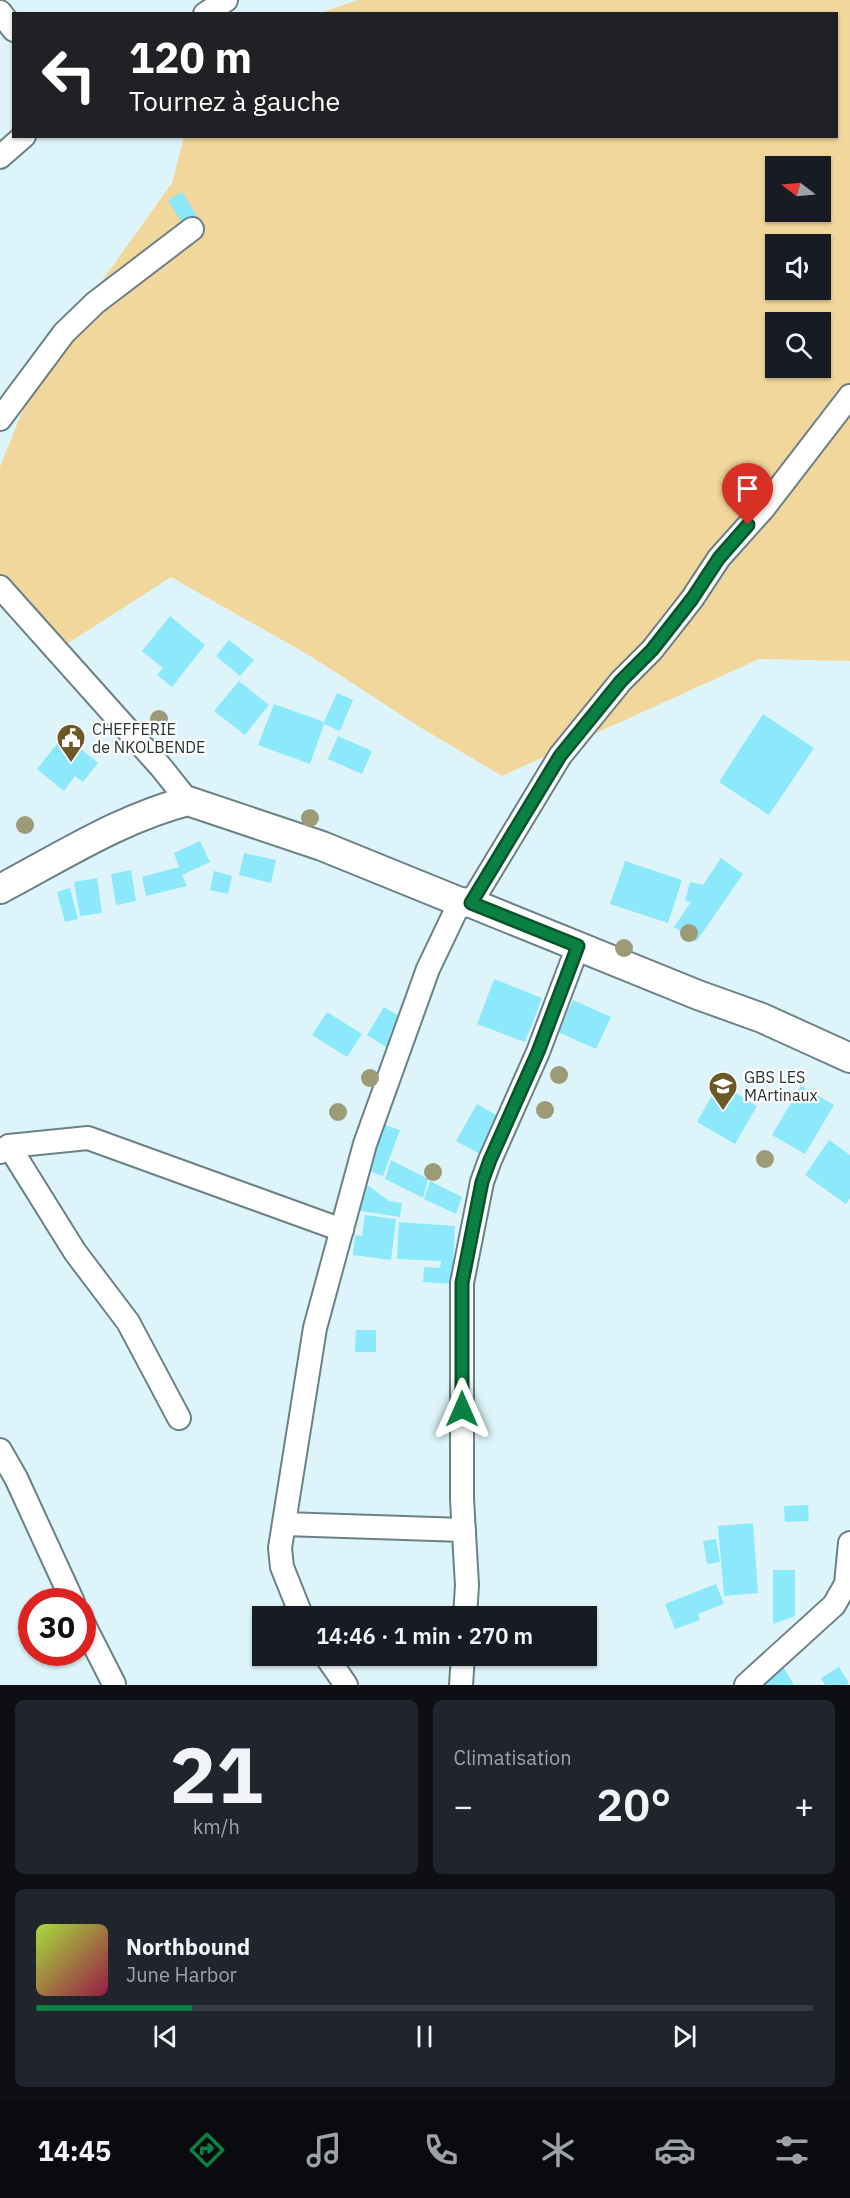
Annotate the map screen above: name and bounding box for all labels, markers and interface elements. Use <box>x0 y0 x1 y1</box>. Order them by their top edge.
text: 120 m <box>129 30 252 85</box>
icon: left <box>30 36 108 114</box>
text: Tournez à gauche <box>129 83 340 118</box>
north arrow <box>765 156 831 222</box>
map controls <box>765 156 831 378</box>
button: sound <box>765 234 831 300</box>
button: search <box>765 312 831 378</box>
pin <box>722 463 773 525</box>
icon: arrive <box>731 472 764 505</box>
place label: CHEFFERIE de NKOLBENDE <box>92 719 205 757</box>
public building icon: CHEFFERIE de NKOLBENDE <box>55 722 87 764</box>
place label: GBS LES MArtinaux <box>744 1067 818 1105</box>
school or university icon: GBS LES MArtinaux <box>707 1070 739 1112</box>
position arrow <box>430 1377 494 1441</box>
speed limit sign: 30 <box>18 1588 96 1666</box>
text: 14:46 · 1 min · 270 m <box>316 1621 533 1650</box>
text: 21 <box>169 1723 263 1824</box>
text: Climatisation <box>454 1744 572 1771</box>
text: 20° <box>596 1775 671 1833</box>
text: − <box>454 1784 473 1827</box>
text: + <box>794 1784 814 1827</box>
text: km/h <box>193 1813 240 1840</box>
text: Northbound <box>126 1932 250 1961</box>
text: June Harbor <box>126 1961 237 1988</box>
icon: previous <box>149 2020 182 2053</box>
icon: pause <box>408 2020 441 2053</box>
icon: next <box>668 2020 701 2053</box>
icon: directions <box>186 2129 228 2171</box>
icon: music <box>303 2129 345 2171</box>
icon: phone <box>420 2129 462 2171</box>
icon: climate <box>537 2129 579 2171</box>
icon: car <box>654 2129 696 2171</box>
icon: filters <box>771 2129 813 2171</box>
text: 14:45 <box>37 2133 111 2168</box>

